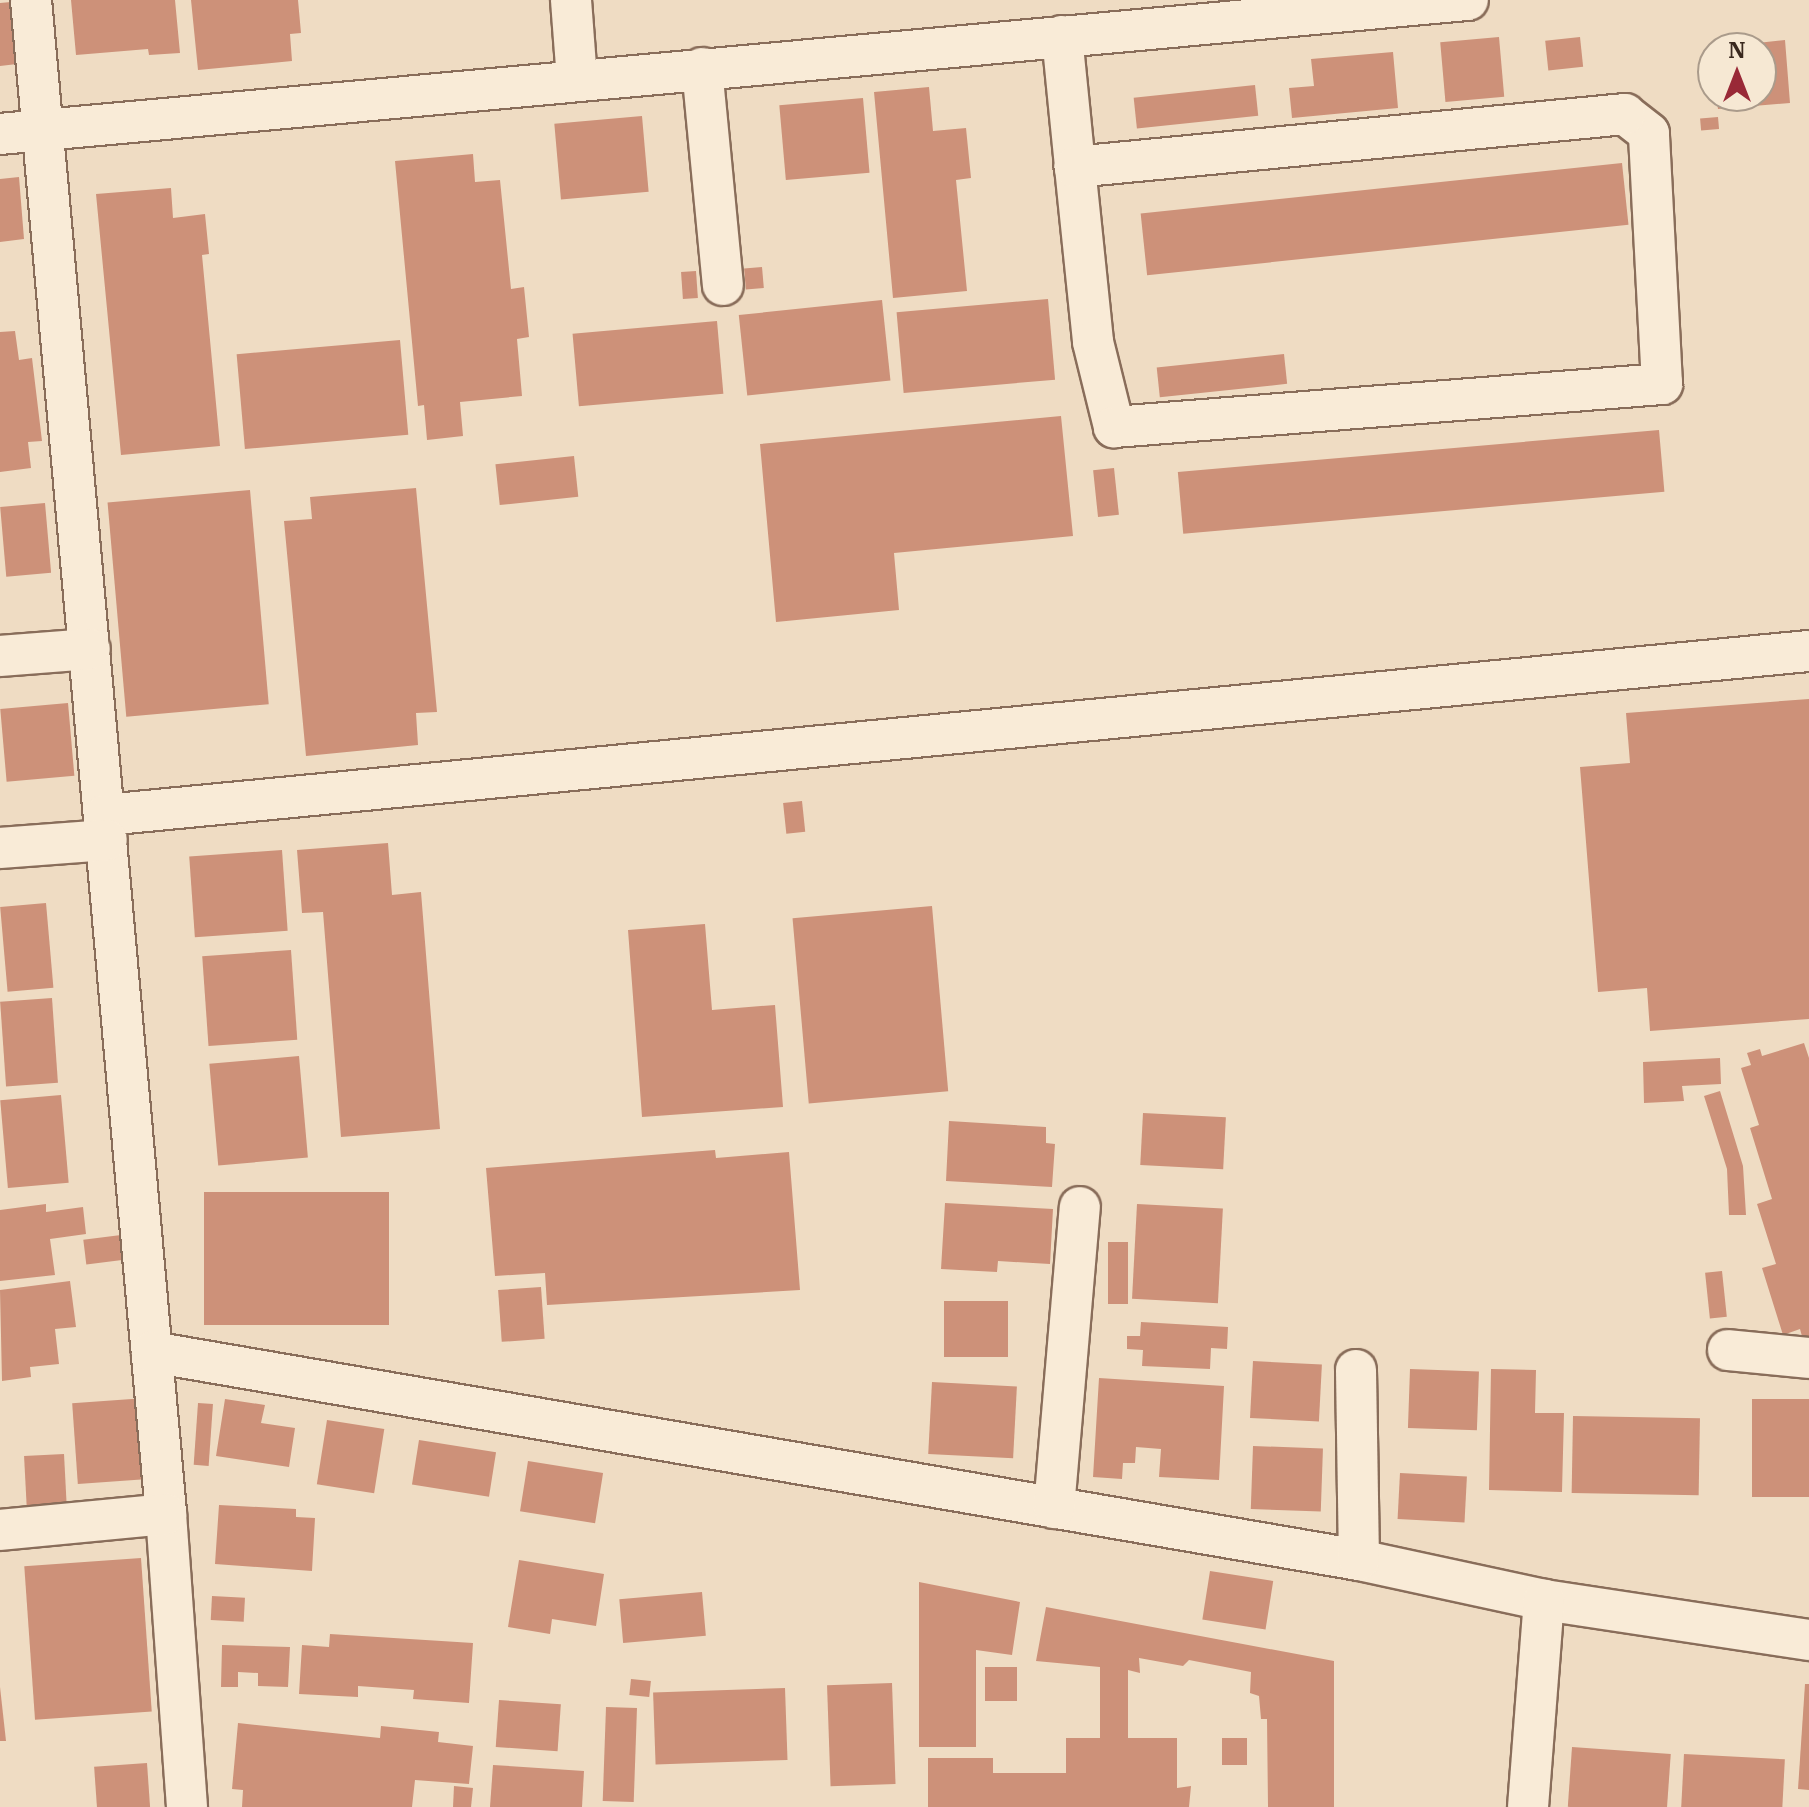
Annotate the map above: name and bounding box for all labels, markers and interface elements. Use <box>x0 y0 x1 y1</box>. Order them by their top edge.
north arrow <box>1697 32 1777 112</box>
text: N <box>1728 35 1746 64</box>

